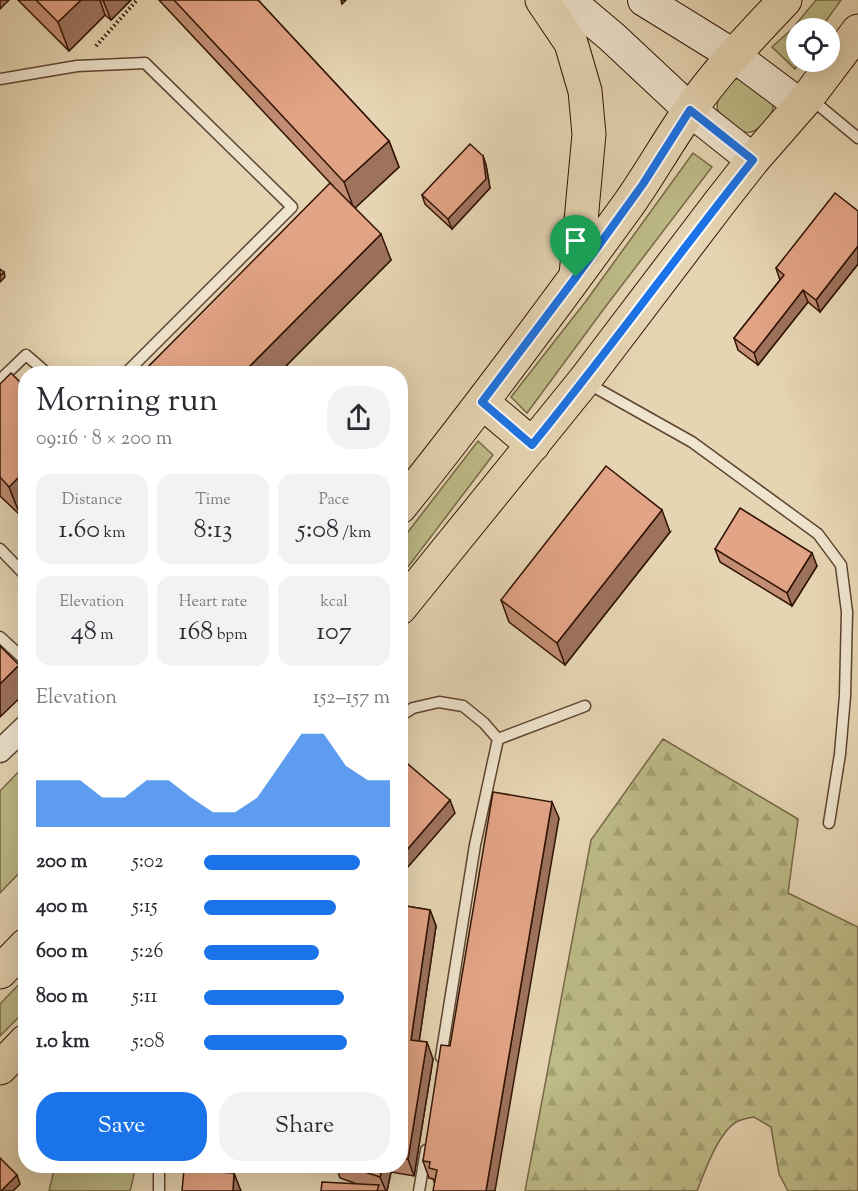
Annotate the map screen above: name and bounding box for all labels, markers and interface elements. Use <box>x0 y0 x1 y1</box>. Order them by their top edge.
map controls <box>786 18 840 72</box>
button: locate <box>786 18 840 72</box>
pin <box>550 215 601 277</box>
icon: arrive <box>559 224 592 257</box>
text: Morning run <box>36 378 218 426</box>
button: share <box>327 386 390 449</box>
text: 09:16 · 8 × 200 m <box>36 425 172 454</box>
text: Distance <box>62 489 122 512</box>
text: Time <box>195 489 231 512</box>
text: Pace <box>319 489 349 512</box>
text: 1.60 <box>59 512 100 549</box>
text: 8:13 <box>193 512 233 549</box>
text: 5:08 <box>297 512 339 549</box>
text: km <box>100 522 125 545</box>
text: /km <box>339 522 371 545</box>
text: Elevation <box>60 591 124 614</box>
text: Heart rate <box>179 591 247 614</box>
text: kcal <box>320 591 348 614</box>
text: 48 <box>71 614 97 651</box>
text: 168 <box>179 614 213 651</box>
text: 107 <box>316 614 352 651</box>
text: m <box>97 624 113 647</box>
text: bpm <box>213 624 247 647</box>
text: Elevation <box>36 684 117 713</box>
text: 152–157 m <box>313 684 390 713</box>
text: 200 m <box>36 848 87 877</box>
text: 5:02 <box>132 848 164 877</box>
text: 400 m <box>36 893 88 922</box>
text: 5:15 <box>132 893 158 922</box>
text: 600 m <box>36 938 88 967</box>
text: 5:26 <box>132 938 163 967</box>
text: 800 m <box>36 983 88 1012</box>
text: 5:11 <box>132 983 158 1012</box>
text: 1.0 km <box>36 1028 90 1057</box>
text: 5:08 <box>132 1028 164 1057</box>
button: Save <box>36 1092 207 1161</box>
button: Share <box>219 1092 390 1161</box>

